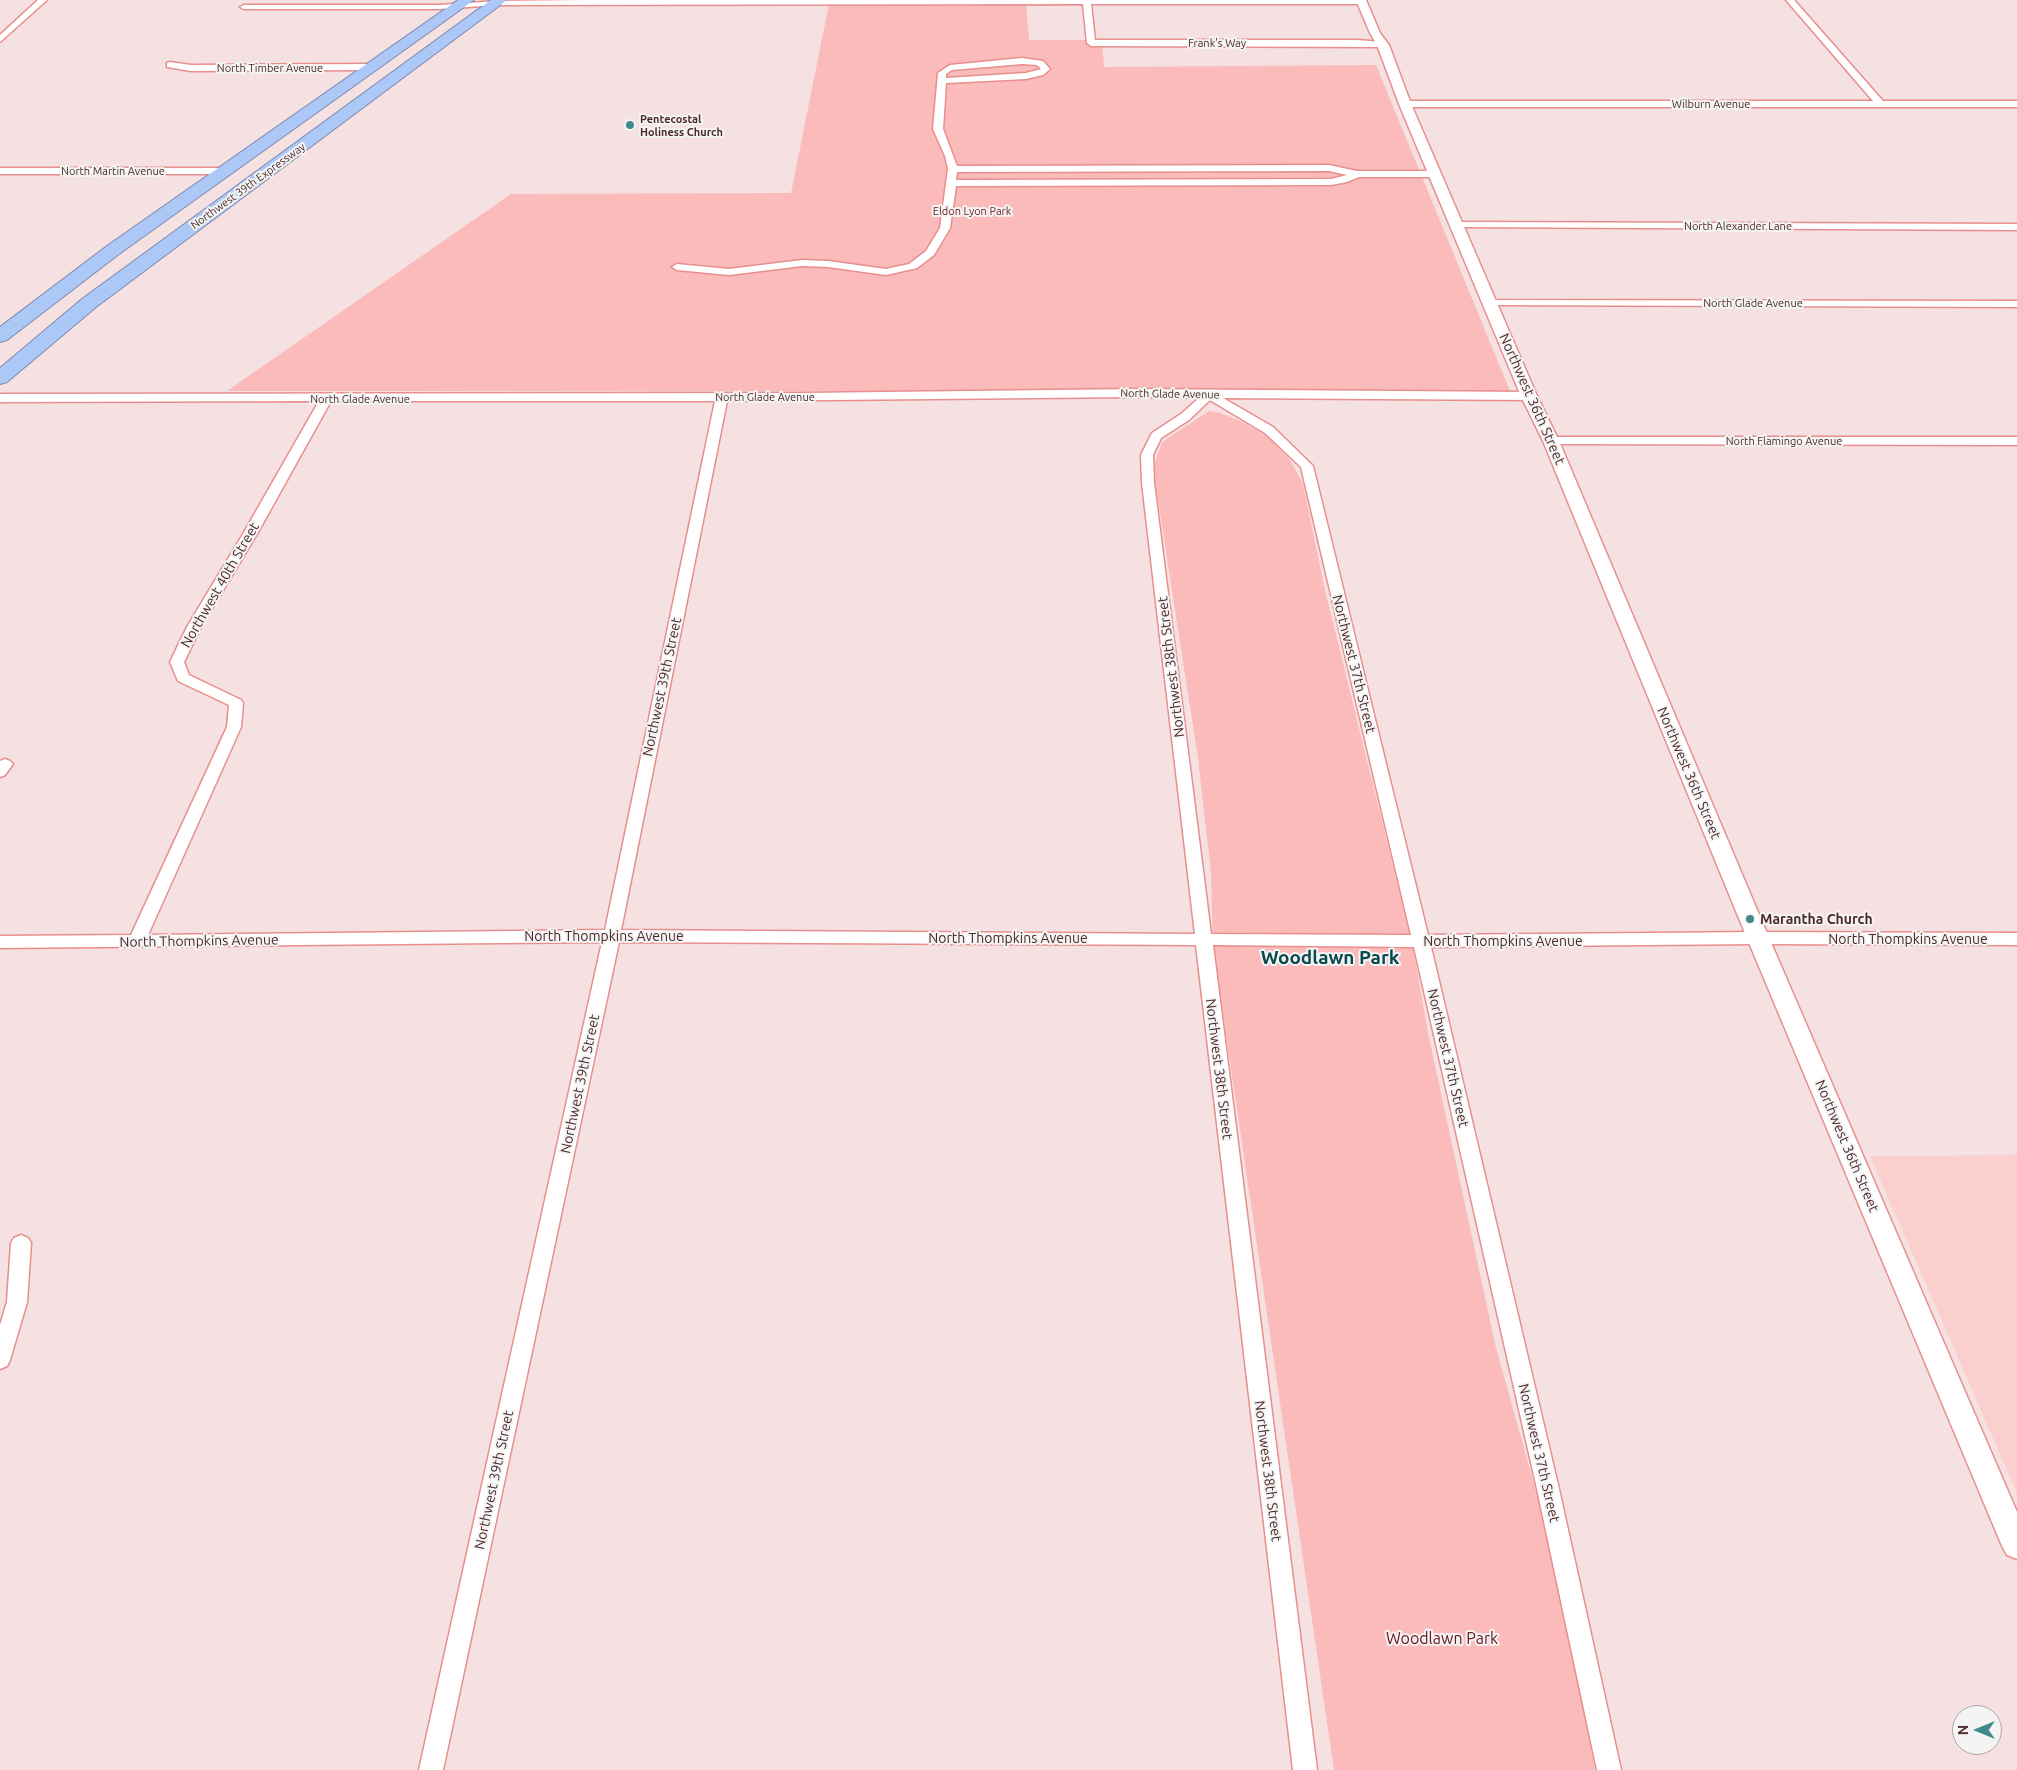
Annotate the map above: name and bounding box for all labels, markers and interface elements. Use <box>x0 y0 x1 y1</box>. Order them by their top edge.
street label: Frank's Way <box>1188 36 1246 50</box>
street label: North Timber Avenue <box>217 61 323 75</box>
street label: Wilburn Avenue <box>1672 97 1750 111</box>
place label: Pentecostal Holiness Church <box>640 112 723 138</box>
marker: Pentecostal Holiness Church <box>624 119 636 131</box>
street label: Northwest 39th Expressway <box>188 140 308 232</box>
street label: North Martin Avenue <box>61 164 165 178</box>
park label: Eldon Lyon Park <box>933 204 1011 218</box>
street label: North Alexander Lane <box>1684 219 1792 233</box>
street label: North Glade Avenue <box>1703 296 1803 310</box>
street label: Northwest 36th Street <box>1495 331 1569 467</box>
street label: North Glade Avenue <box>1120 387 1220 401</box>
street label: North Glade Avenue <box>715 390 815 404</box>
street label: North Glade Avenue <box>310 392 410 406</box>
street label: North Flamingo Avenue <box>1726 434 1842 448</box>
street label: Northwest 40th Street <box>177 519 263 651</box>
street label: Northwest 37th Street <box>1329 593 1379 735</box>
street label: Northwest 38th Street <box>1154 596 1188 738</box>
street label: Northwest 39th Street <box>639 616 685 758</box>
street label: Northwest 36th Street <box>1654 704 1724 842</box>
place label: Marantha Church <box>1760 911 1873 927</box>
marker: Marantha Church <box>1744 913 1756 925</box>
street label: North Thompkins Avenue <box>524 928 684 944</box>
street label: North Thompkins Avenue <box>928 930 1088 946</box>
street label: North Thompkins Avenue <box>119 931 279 951</box>
street label: North Thompkins Avenue <box>1828 931 1988 947</box>
street label: North Thompkins Avenue <box>1423 933 1583 949</box>
district label: Woodlawn Park <box>1261 947 1399 969</box>
street label: Northwest 37th Street <box>1424 987 1472 1129</box>
street label: Northwest 38th Street <box>1202 998 1236 1140</box>
street label: Northwest 39th Street <box>557 1013 603 1155</box>
street label: Northwest 36th Street <box>1812 1077 1882 1215</box>
street label: Northwest 37th Street <box>1515 1382 1563 1524</box>
street label: Northwest 38th Street <box>1251 1400 1285 1542</box>
street label: Northwest 39th Street <box>471 1409 517 1551</box>
park label: Woodlawn Park <box>1386 1629 1498 1649</box>
north arrow <box>1952 1705 2002 1755</box>
text: N <box>1955 1725 1971 1735</box>

